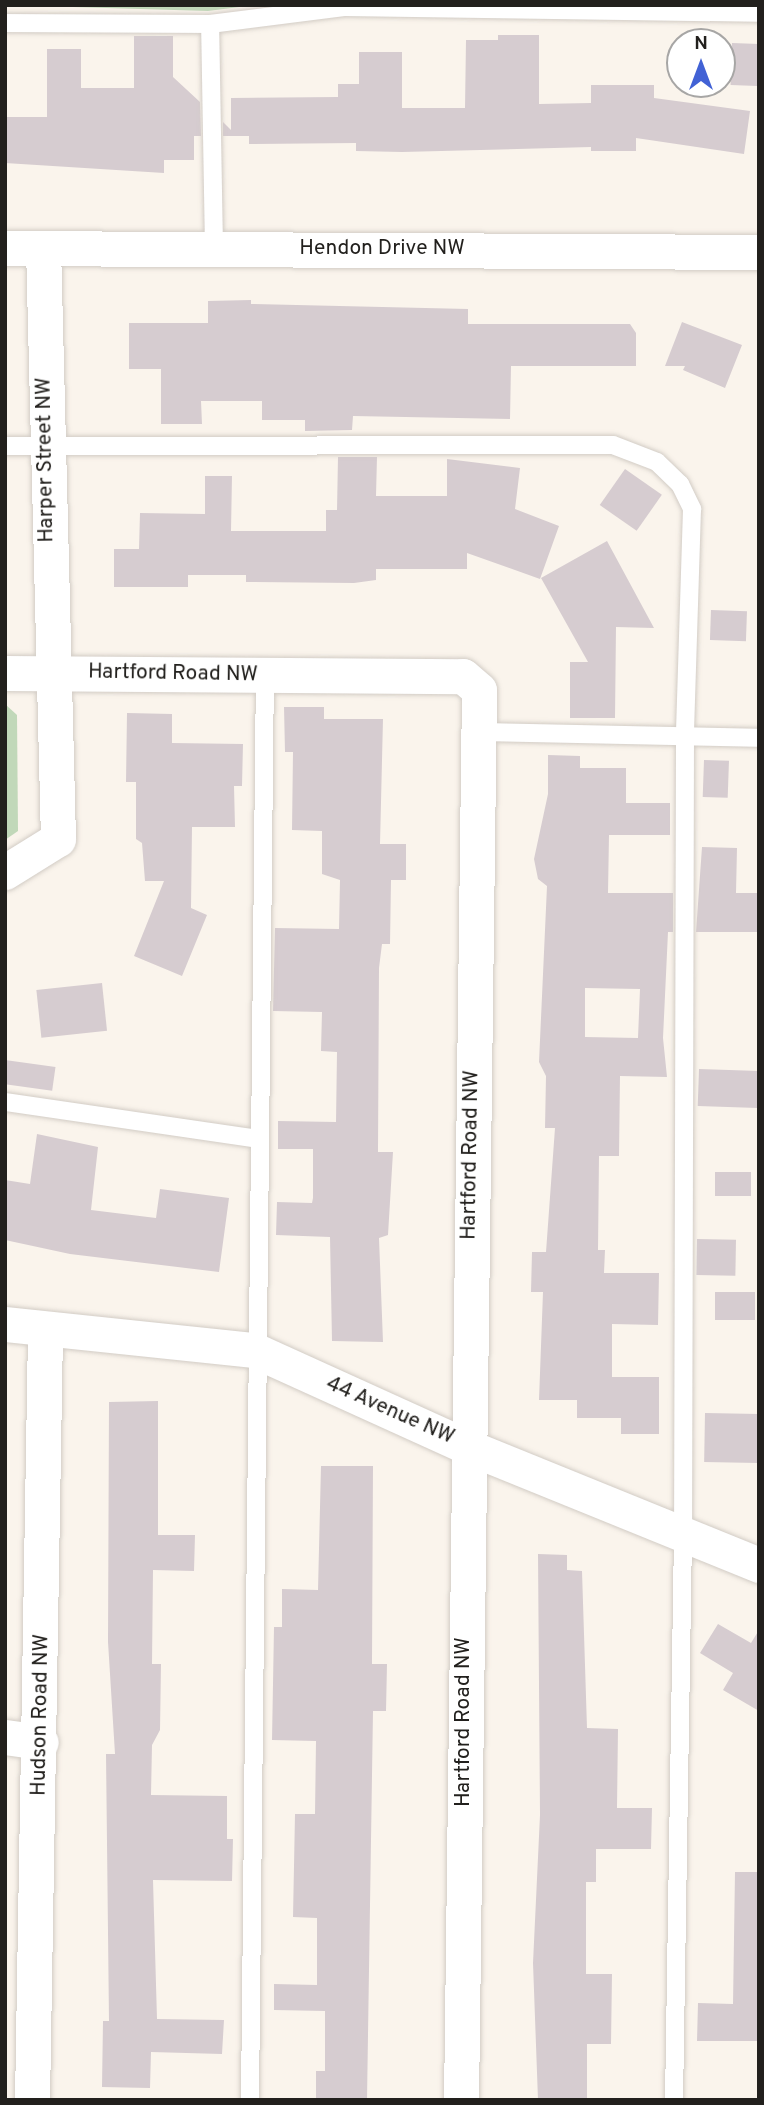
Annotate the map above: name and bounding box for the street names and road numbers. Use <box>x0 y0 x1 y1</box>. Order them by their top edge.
street label: Hendon Drive NW <box>299 236 465 262</box>
street label: Harper Street NW <box>32 377 60 543</box>
street label: Hartford Road NW <box>88 660 258 688</box>
street label: Hartford Road NW <box>457 1070 485 1240</box>
street label: 44 Avenue NW <box>322 1371 458 1451</box>
street label: Hudson Road NW <box>27 1634 55 1796</box>
street label: Hartford Road NW <box>451 1637 477 1807</box>

